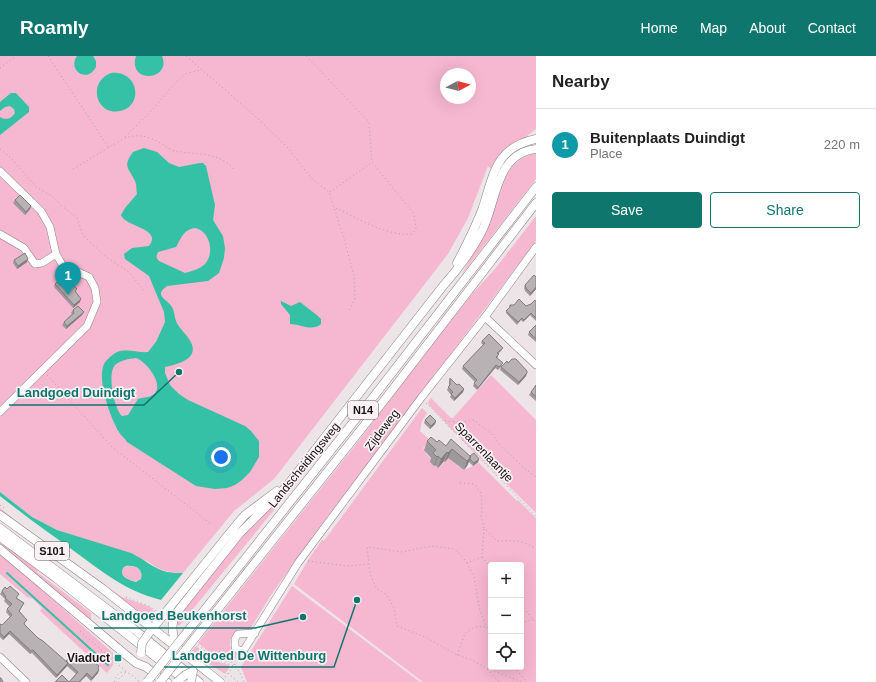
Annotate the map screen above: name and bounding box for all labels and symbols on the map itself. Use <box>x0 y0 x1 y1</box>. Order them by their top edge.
north arrow <box>440 68 476 104</box>
pin: 1 <box>55 262 81 295</box>
callout: Landgoed Duindigt <box>9 380 144 405</box>
text: Landgoed Duindigt <box>17 385 136 400</box>
road number: N14 <box>348 401 378 419</box>
street label: Zijdeweg <box>362 407 402 453</box>
street label: Sparrenlaantje <box>452 419 516 485</box>
street label: Landscheidingsweg <box>265 420 343 510</box>
your location <box>211 447 231 467</box>
road number: S101 <box>35 542 69 560</box>
callout: Landgoed Beukenhorst <box>94 603 255 628</box>
text: Landgoed Beukenhorst <box>101 608 247 623</box>
callout: Landgoed De Wittenburg <box>164 642 334 667</box>
text: Landgoed De Wittenburg <box>172 648 326 663</box>
place label: Viaduct <box>67 651 110 665</box>
marker: Viaduct <box>113 653 123 663</box>

